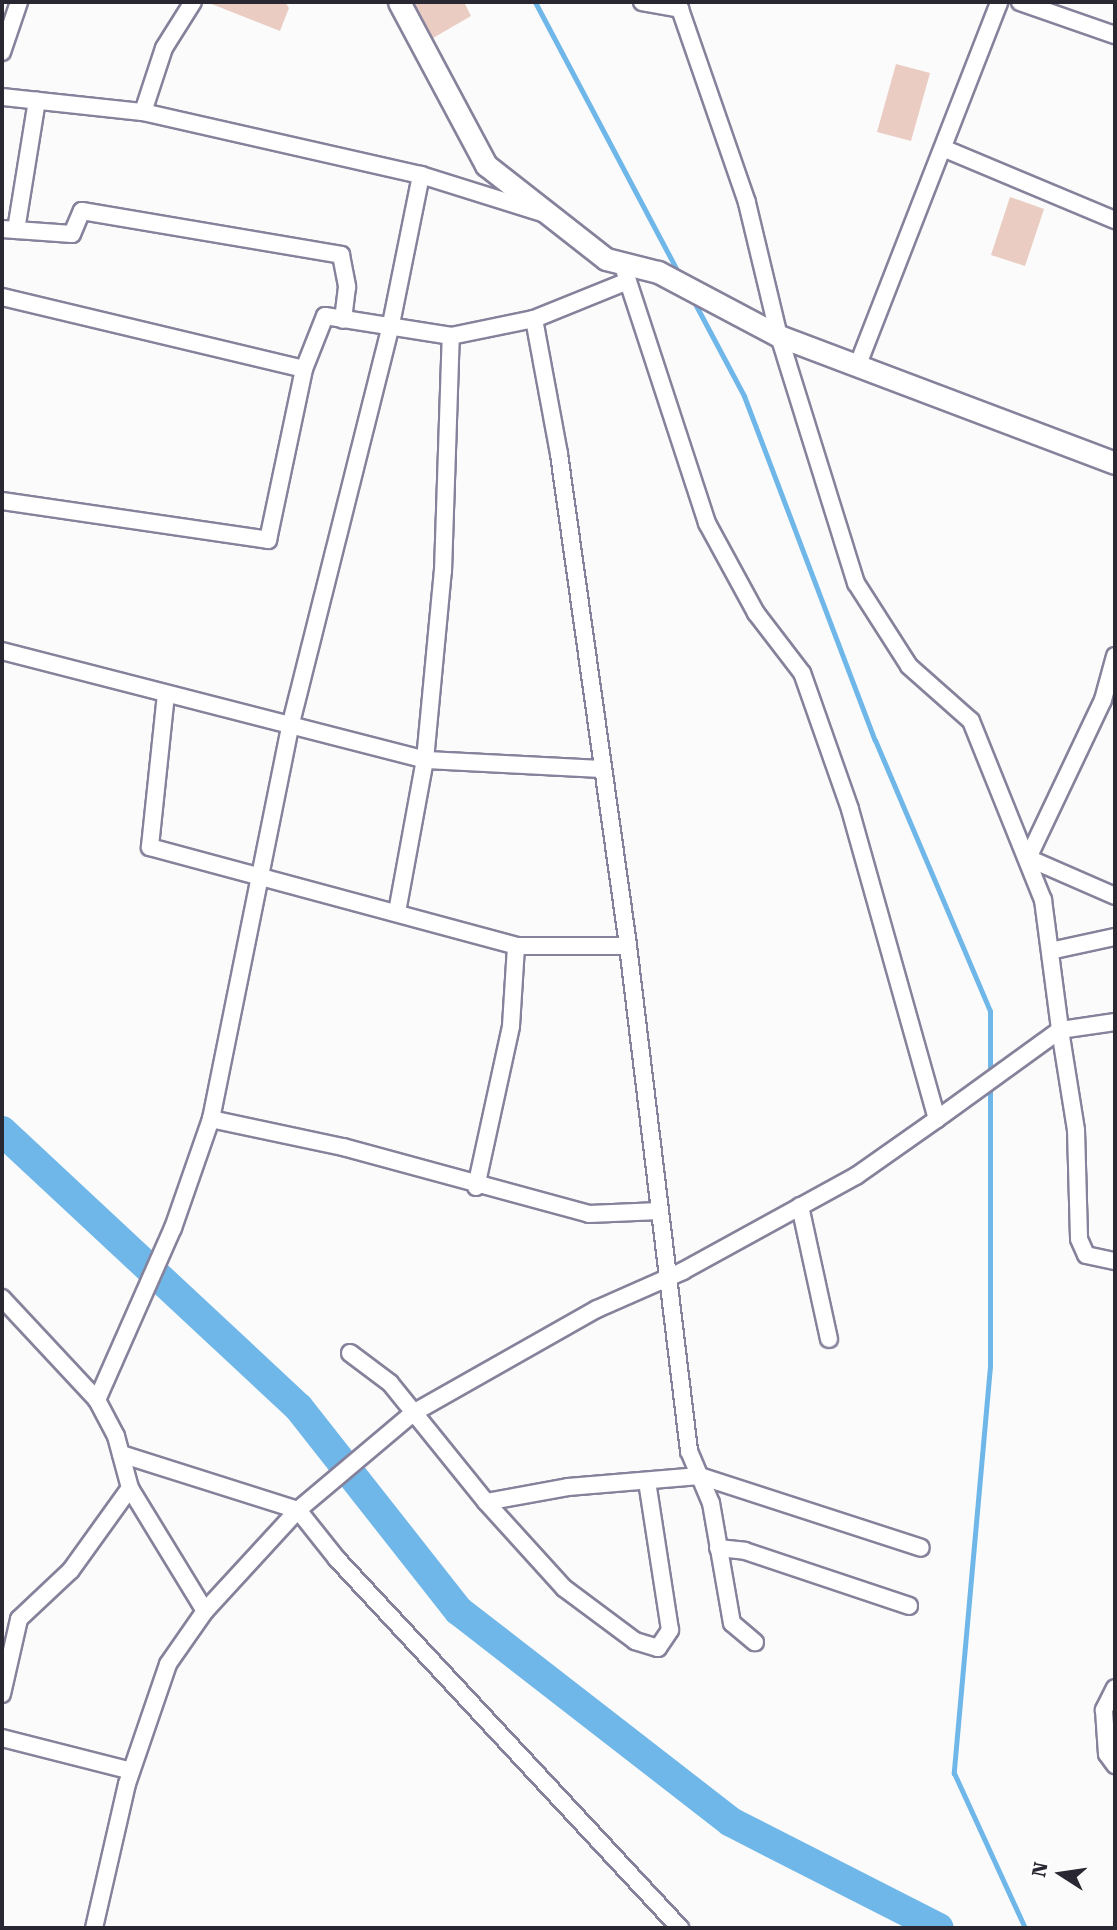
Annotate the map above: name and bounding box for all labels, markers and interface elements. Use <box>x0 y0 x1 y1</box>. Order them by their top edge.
north arrow <box>1026 1839 1096 1909</box>
text: N <box>1027 1860 1053 1879</box>

